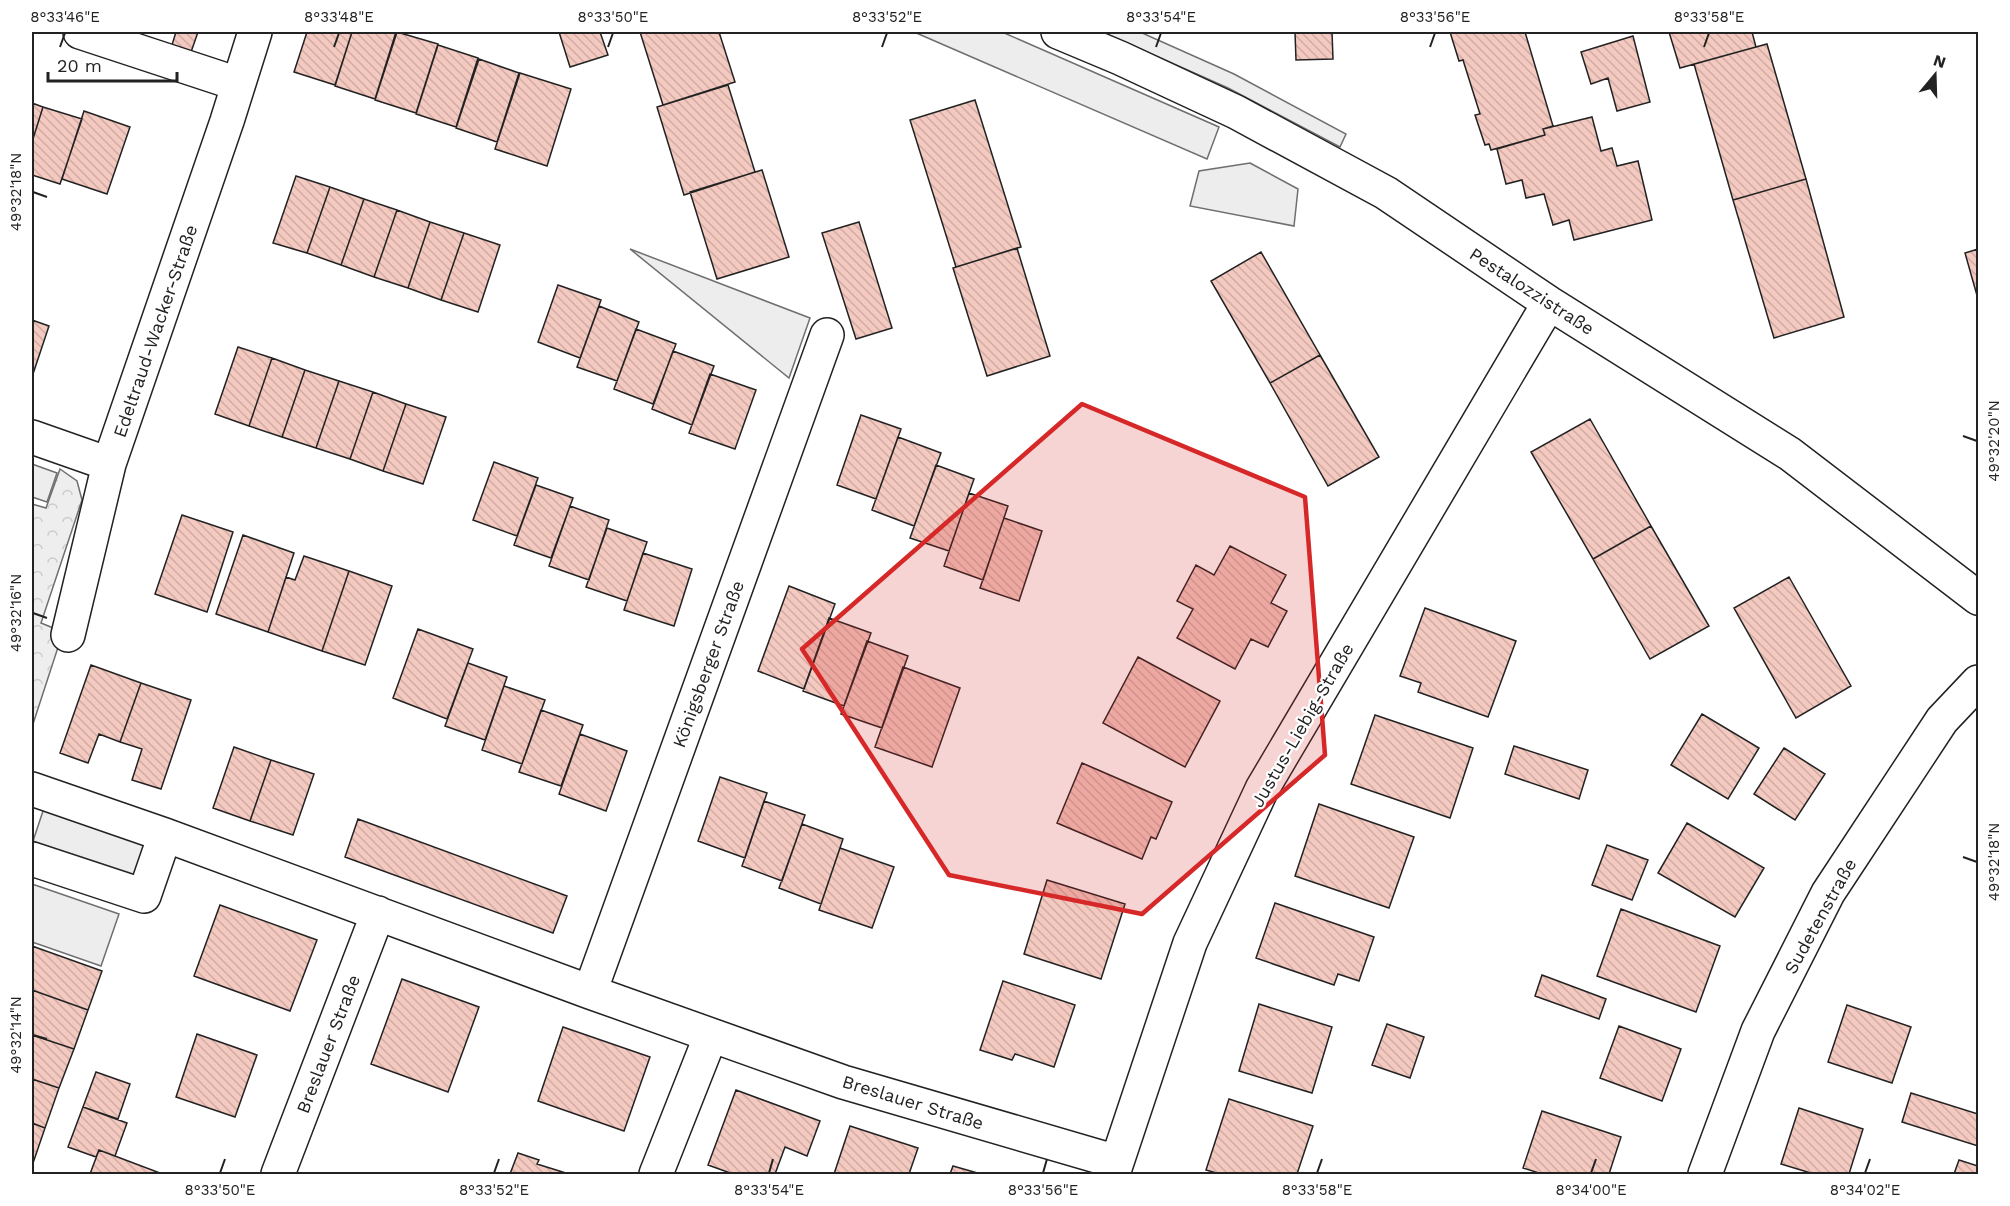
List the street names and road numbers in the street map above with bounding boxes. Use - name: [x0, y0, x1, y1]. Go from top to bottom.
- street label: Edeltraud-Wacker-Straße: [109, 222, 201, 440]
- street label: Pestalozzistraße: [1466, 243, 1598, 339]
- street label: Königsberger Straße: [668, 578, 748, 750]
- street label: Justus-Liebig-Straße: [1246, 639, 1358, 811]
- street label: Sudetenstraße: [1780, 855, 1860, 977]
- street label: Breslauer Straße: [292, 972, 364, 1116]
- street label: Breslauer Straße: [840, 1070, 986, 1134]

